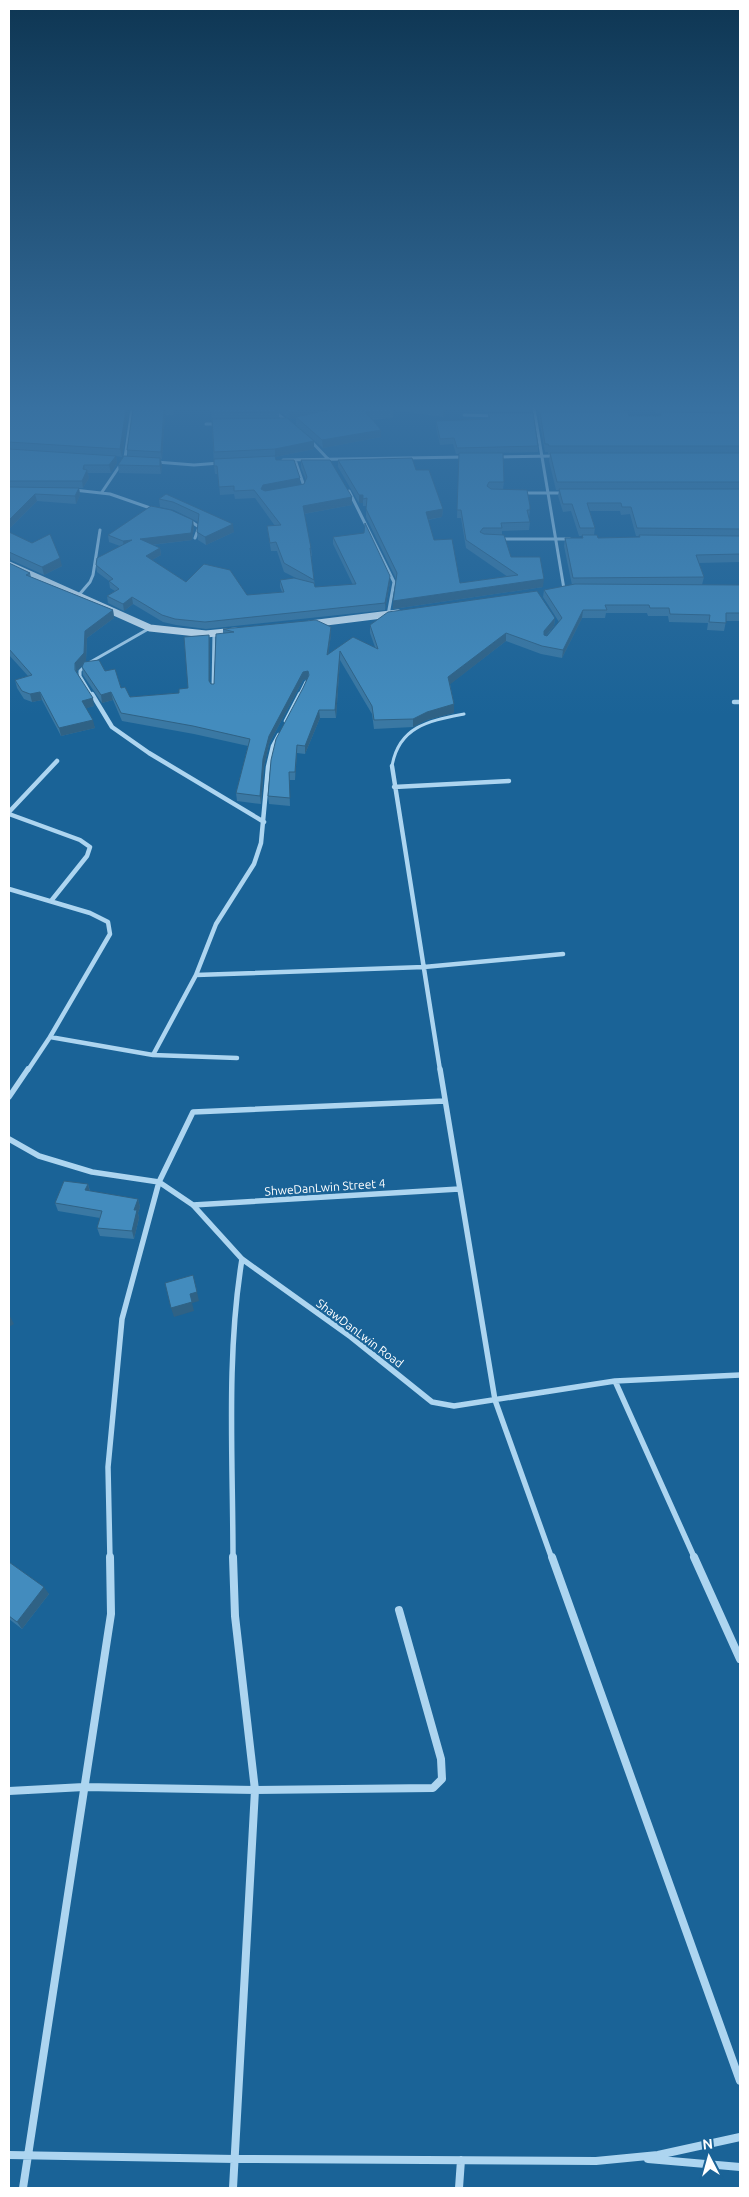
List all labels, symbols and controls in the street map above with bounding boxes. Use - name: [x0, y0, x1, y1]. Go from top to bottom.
- street label: ShweDanLwin Street 4: [264, 1176, 386, 1198]
- street label: ShawDanLwin Road: [314, 1296, 406, 1370]
- north arrow: [684, 2132, 734, 2182]
- text: N: [702, 2136, 714, 2153]

